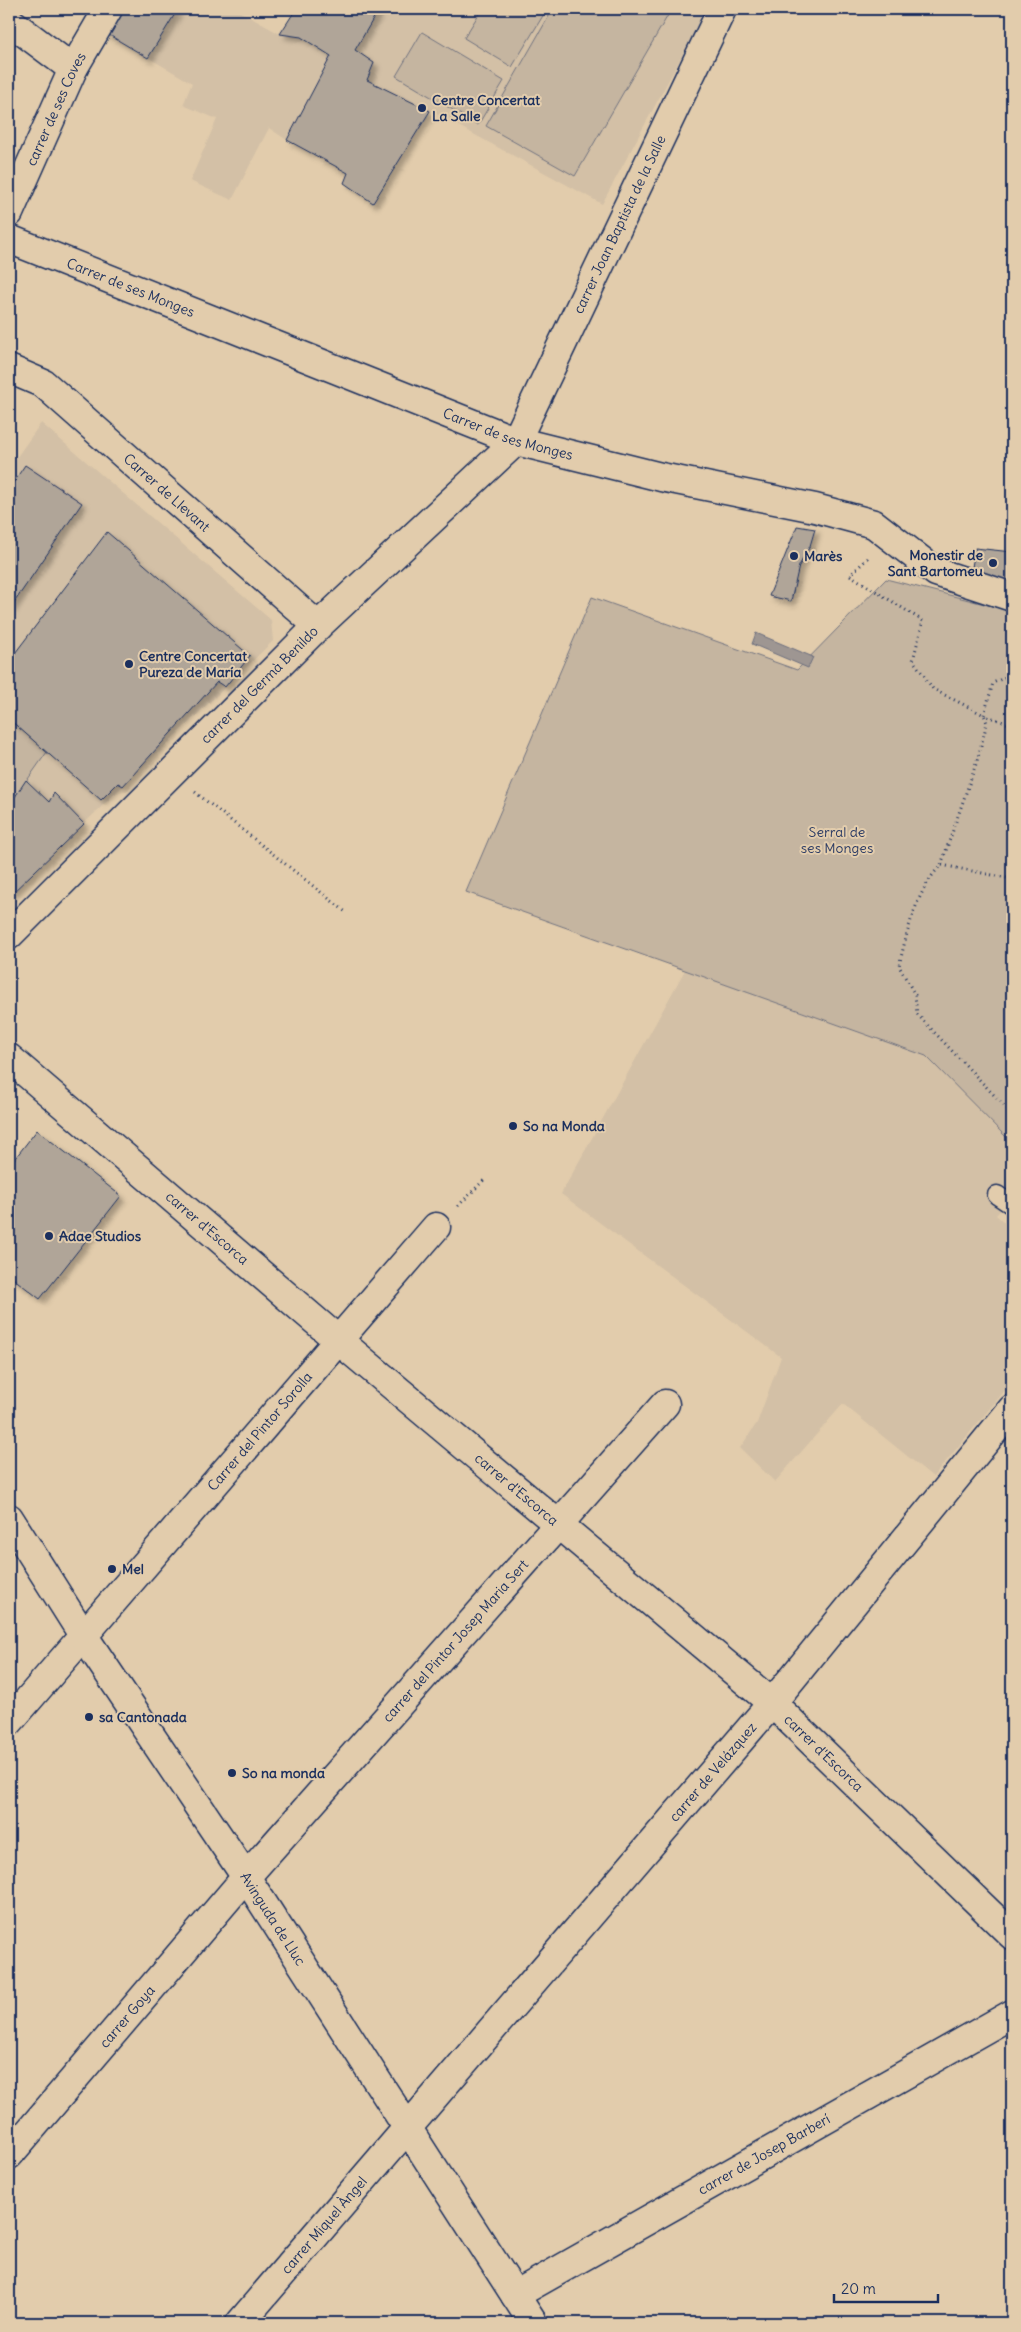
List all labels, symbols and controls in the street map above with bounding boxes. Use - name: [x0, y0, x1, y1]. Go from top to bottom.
- street label: carrer de ses Coves: [22, 49, 90, 169]
- place label: Centre Concertat La Salle: [432, 91, 540, 125]
- marker: Centre Concertat La Salle: [416, 102, 428, 114]
- street label: carrer Joan Baptista de la Salle: [569, 132, 670, 316]
- street label: Carrer de ses Monges: [64, 254, 197, 321]
- street label: Carrer de ses Monges: [440, 404, 575, 464]
- street label: Carrer de Llevant: [120, 450, 214, 536]
- place label: Monestir de Sant Bartomeu: [888, 546, 983, 580]
- place label: Marès: [804, 547, 843, 565]
- marker: Marès: [788, 550, 800, 562]
- marker: Monestir de Sant Bartomeu: [987, 557, 999, 569]
- street label: carrer del Germà Benildo: [197, 622, 322, 747]
- place label: Centre Concertat Pureza de María: [139, 647, 247, 681]
- marker: Centre Concertat Pureza de María: [123, 658, 135, 670]
- park label: Serral de ses Monges: [801, 823, 873, 857]
- place label: So na Monda: [523, 1117, 605, 1135]
- marker: So na Monda: [507, 1120, 519, 1132]
- street label: carrer d'Escorca: [162, 1187, 252, 1268]
- place label: Adae Studios: [59, 1227, 142, 1245]
- marker: Adae Studios: [43, 1230, 55, 1242]
- street label: Carrer del Pintor Sorolla: [204, 1368, 316, 1494]
- street label: carrer d'Escorca: [471, 1449, 562, 1529]
- street label: carrer del Pintor Josep Maria Sert: [378, 1555, 532, 1726]
- place label: Mel: [122, 1560, 144, 1578]
- marker: Mel: [106, 1563, 118, 1575]
- place label: sa Cantonada: [99, 1708, 187, 1726]
- street label: carrer d'Escorca: [780, 1710, 867, 1795]
- marker: sa Cantonada: [83, 1711, 95, 1723]
- street label: carrer de Velázquez: [665, 1718, 761, 1825]
- place label: So na monda: [242, 1764, 325, 1782]
- marker: So na monda: [226, 1767, 238, 1779]
- street label: Avinguda de Lluc: [236, 1869, 310, 1969]
- street label: carrer Goya: [95, 1982, 159, 2051]
- street label: carrer de Josep Barberí: [695, 2110, 833, 2199]
- street label: carrer Miquel Àngel: [277, 2173, 371, 2277]
- scale bar: [834, 2272, 937, 2304]
- text: 20 m: [841, 2279, 876, 2298]

